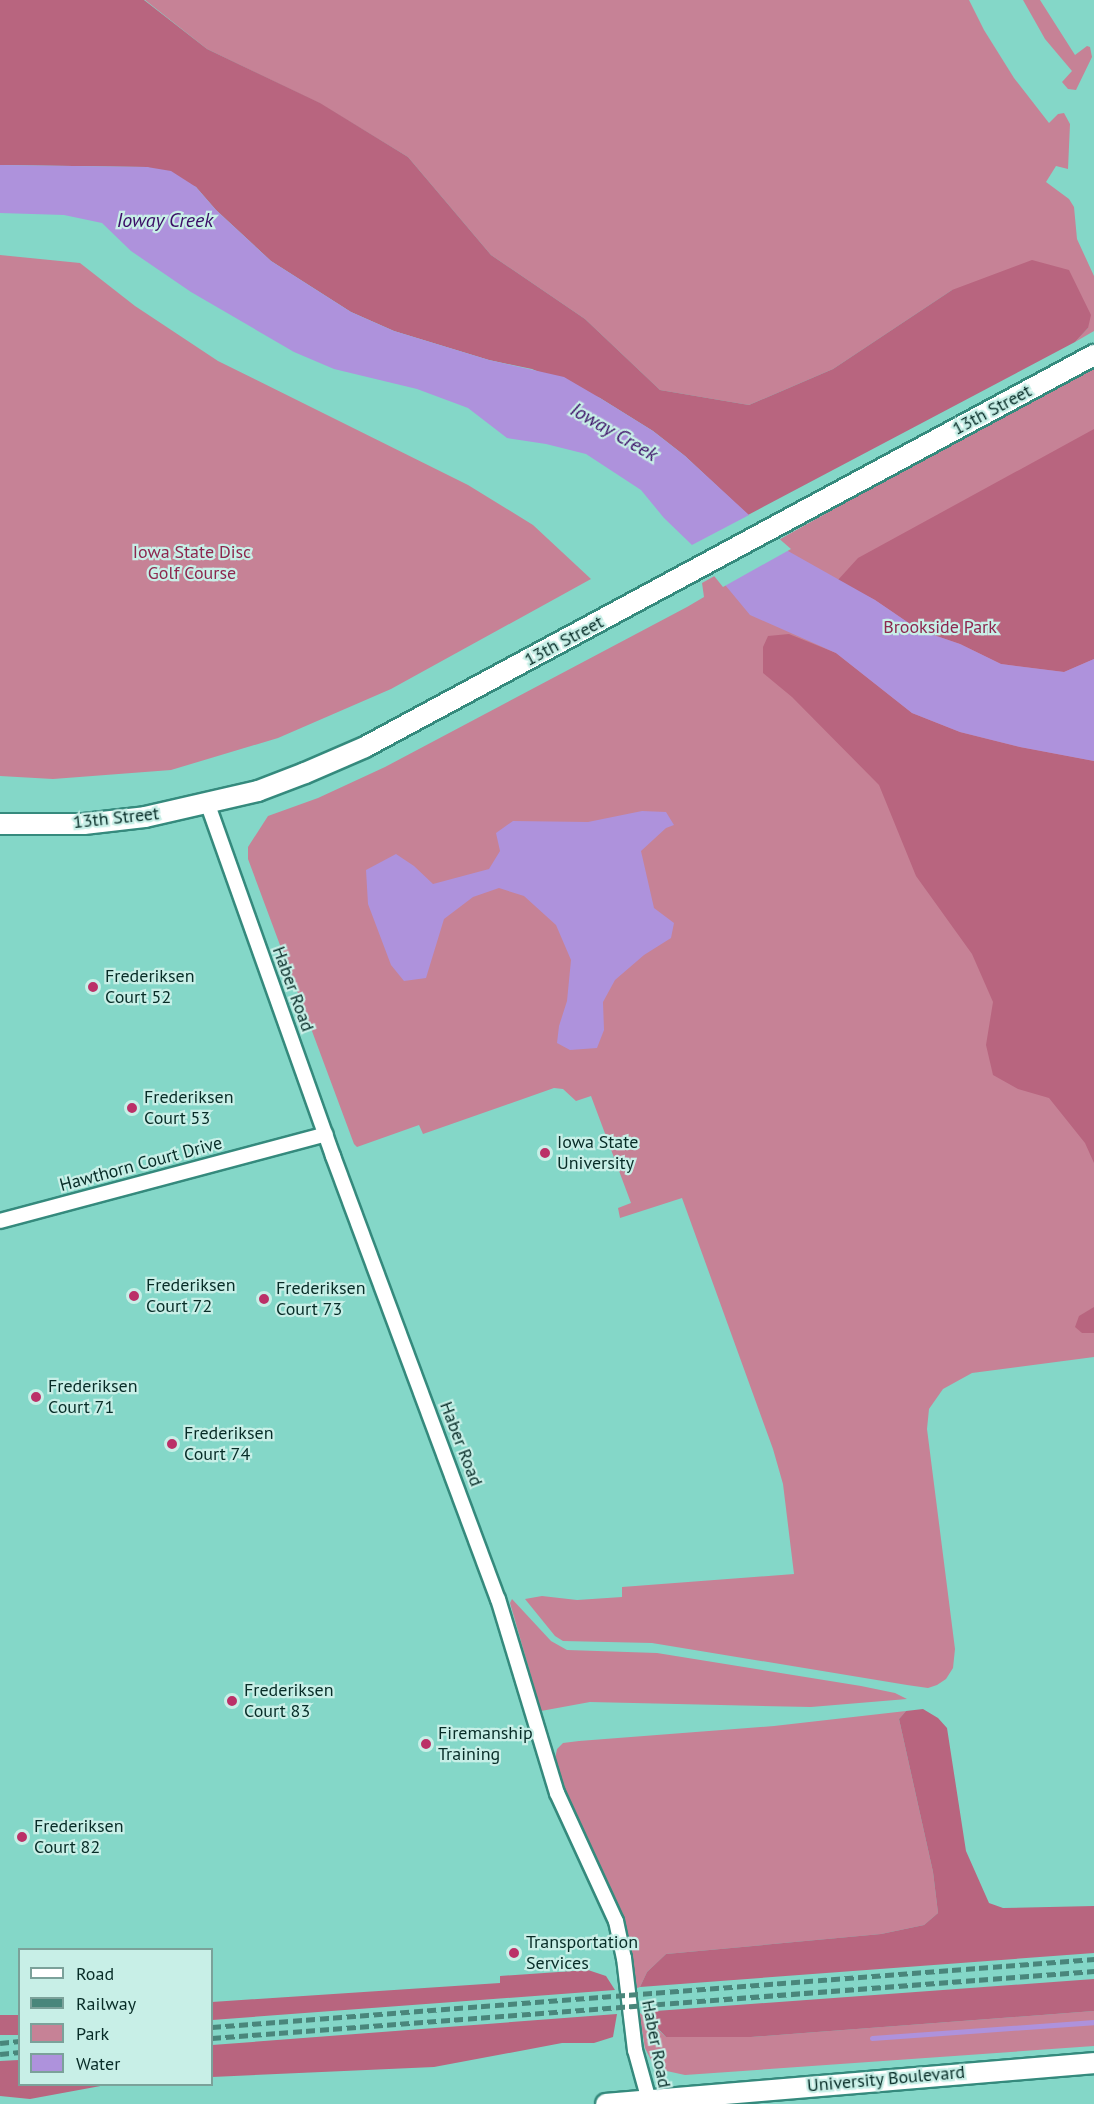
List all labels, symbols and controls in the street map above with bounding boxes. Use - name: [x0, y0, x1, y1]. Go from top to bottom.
- water label: Ioway Creek: [116, 208, 214, 232]
- street label: 13th Street: [949, 380, 1035, 440]
- water label: Ioway Creek: [566, 397, 662, 467]
- park label: Iowa State Disc Golf Course: [133, 542, 251, 584]
- street label: 13th Street: [521, 611, 607, 671]
- park label: Brookside Park: [883, 616, 997, 638]
- street label: 13th Street: [72, 803, 160, 833]
- street label: Haber Road: [268, 944, 318, 1034]
- place label: Frederiksen Court 52: [105, 966, 195, 1008]
- marker: Frederiksen Court 52: [86, 980, 100, 994]
- place label: Frederiksen Court 53: [144, 1087, 234, 1130]
- marker: Frederiksen Court 53: [125, 1101, 139, 1115]
- street label: Hawthorn Court Drive: [57, 1132, 225, 1196]
- place label: Iowa State University: [557, 1132, 638, 1174]
- marker: Iowa State University: [538, 1146, 552, 1160]
- place label: Frederiksen Court 72: [146, 1275, 236, 1318]
- place label: Frederiksen Court 73: [276, 1278, 366, 1320]
- marker: Frederiksen Court 72: [127, 1289, 141, 1303]
- marker: Frederiksen Court 73: [257, 1292, 271, 1306]
- place label: Frederiksen Court 71: [48, 1376, 138, 1418]
- marker: Frederiksen Court 71: [29, 1390, 43, 1404]
- street label: Haber Road: [435, 1399, 487, 1489]
- place label: Frederiksen Court 74: [184, 1423, 274, 1466]
- marker: Frederiksen Court 74: [165, 1437, 179, 1451]
- place label: Frederiksen Court 83: [244, 1680, 334, 1722]
- marker: Frederiksen Court 83: [225, 1694, 239, 1708]
- place label: Firemanship Training: [438, 1723, 533, 1766]
- marker: Firemanship Training: [419, 1737, 433, 1751]
- place label: Frederiksen Court 82: [34, 1816, 124, 1858]
- marker: Frederiksen Court 82: [15, 1830, 29, 1844]
- place label: Transportation Services: [526, 1932, 638, 1974]
- marker: Transportation Services: [507, 1946, 521, 1960]
- legend: [18, 1948, 213, 2086]
- text: Road: [76, 1962, 114, 1985]
- text: Railway: [76, 1992, 136, 2015]
- street label: Haber Road: [637, 1998, 675, 2090]
- text: Park: [76, 2022, 109, 2045]
- text: Water: [76, 2052, 120, 2075]
- street label: University Boulevard: [806, 2061, 966, 2097]

